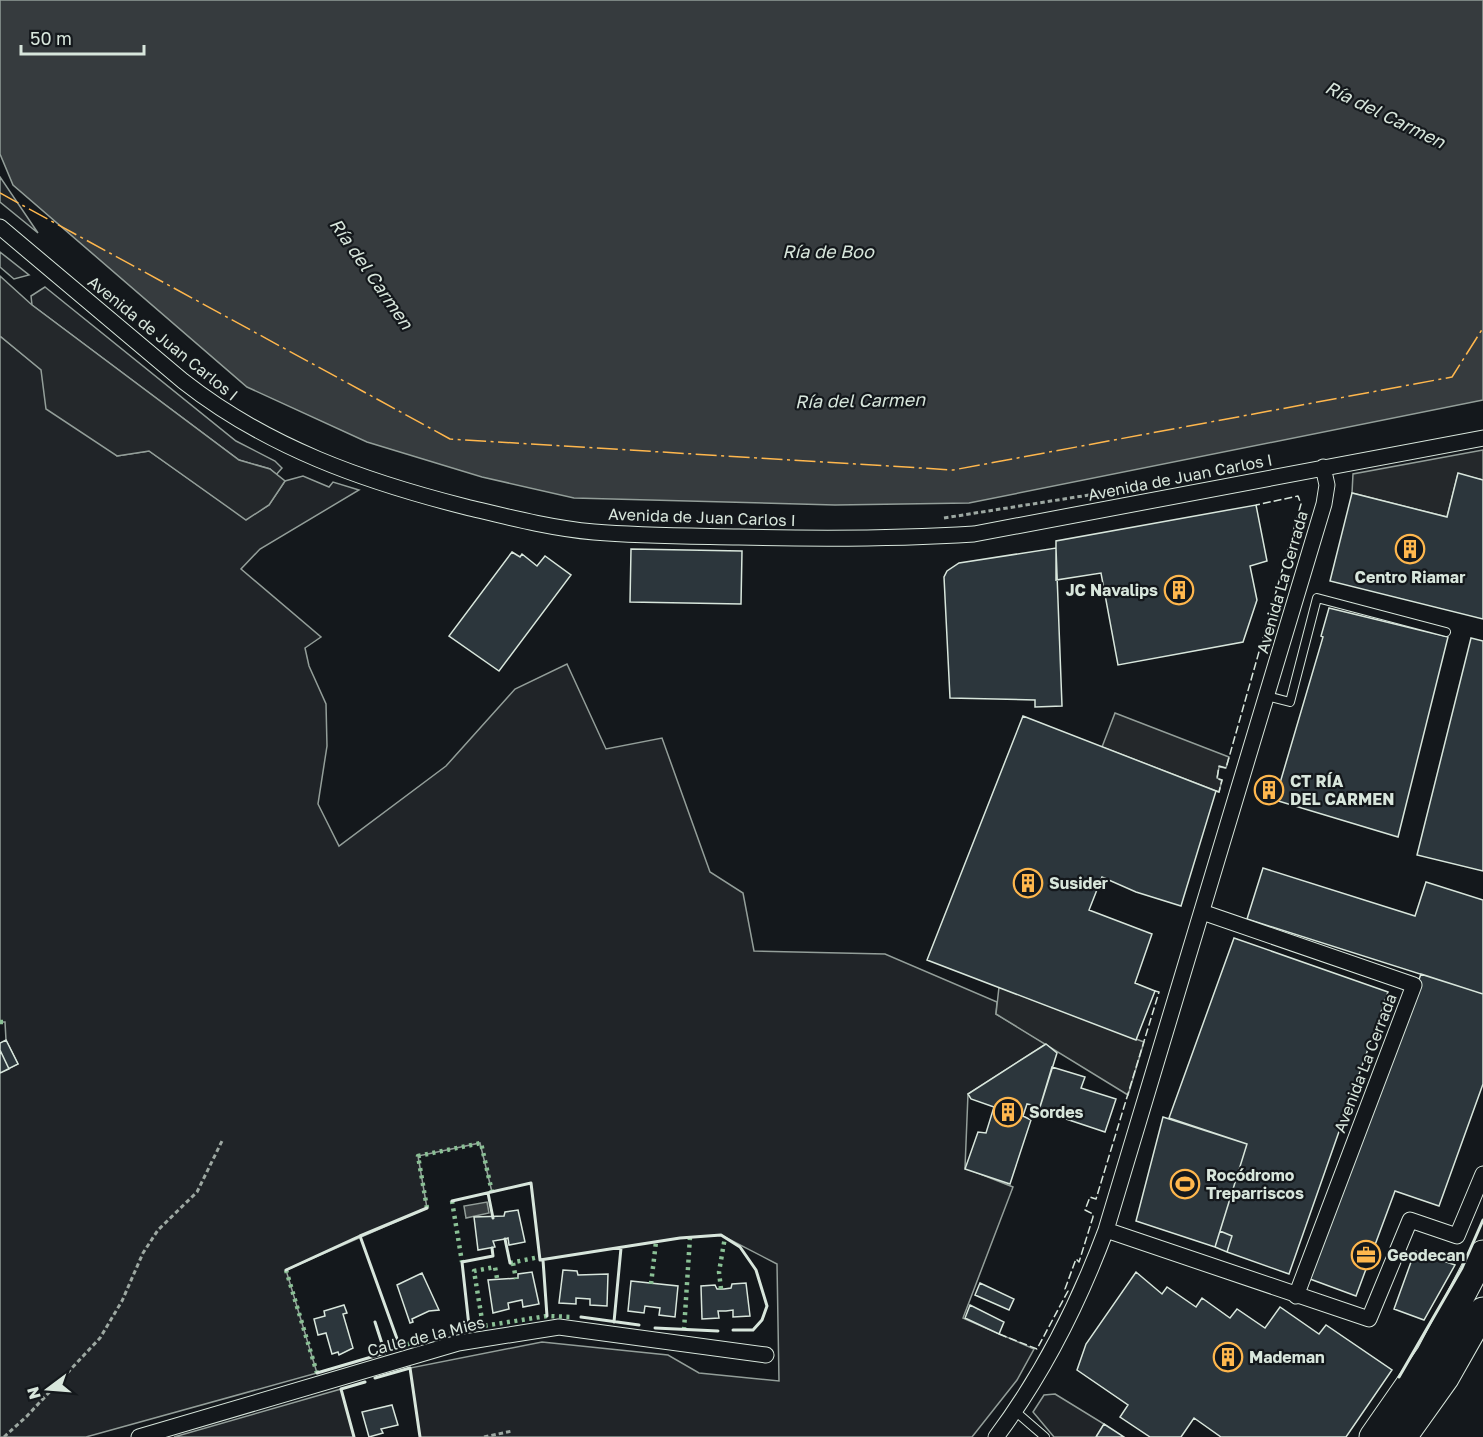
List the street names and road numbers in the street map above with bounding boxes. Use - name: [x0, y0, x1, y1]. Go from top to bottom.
- street label: Avenida de Juan Carlos I: [84, 271, 242, 405]
- street label: Avenida de Juan Carlos I: [1086, 449, 1274, 505]
- street label: Avenida de Juan Carlos I: [608, 504, 796, 530]
- street label: Avenida La Cerrada: [1252, 508, 1312, 656]
- street label: Avenida La Cerrada: [1329, 991, 1401, 1135]
- street label: Calle de la Mies: [365, 1312, 487, 1360]

